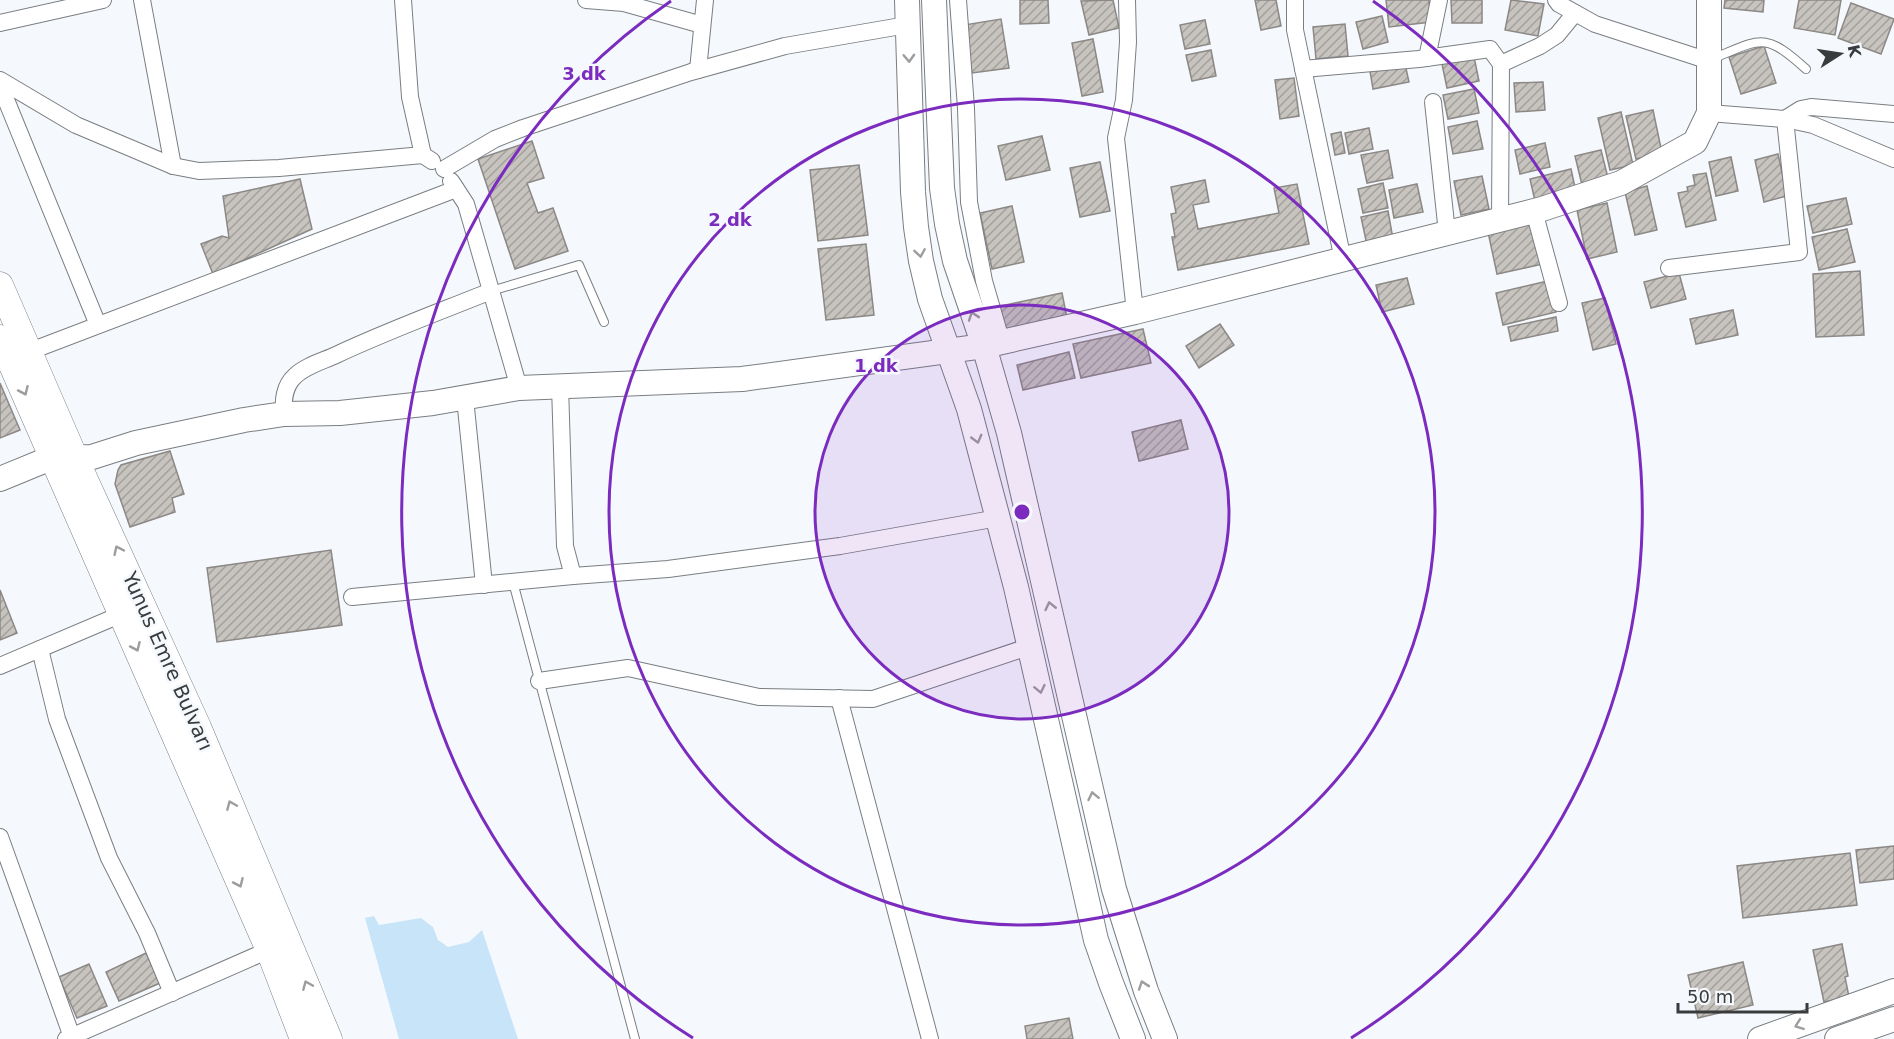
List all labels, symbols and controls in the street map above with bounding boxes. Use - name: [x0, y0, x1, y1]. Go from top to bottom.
- north arrow: [1810, 24, 1870, 84]
- text: K: [1844, 43, 1865, 60]
- one-way arrow: [902, 54, 915, 63]
- text: 3 dk: [562, 63, 607, 84]
- text: 2 dk: [708, 209, 753, 230]
- one-way arrow: [913, 248, 925, 258]
- one-way arrow: [968, 312, 981, 322]
- text: 1 dk: [854, 355, 899, 376]
- one-way arrow: [17, 385, 29, 396]
- one-way arrow: [970, 434, 983, 444]
- centre of rings: [1012, 502, 1032, 522]
- one-way arrow: [113, 546, 125, 557]
- street label: Yunus Emre Bulvarı: [117, 567, 218, 754]
- one-way arrow: [1044, 602, 1057, 612]
- one-way arrow: [129, 640, 141, 651]
- one-way arrow: [1033, 684, 1046, 694]
- one-way arrow: [1087, 792, 1100, 802]
- one-way arrow: [226, 801, 238, 812]
- one-way arrow: [232, 877, 244, 888]
- scale bar: [1678, 976, 1807, 1014]
- one-way arrow: [302, 980, 314, 991]
- one-way arrow: [1138, 980, 1151, 991]
- text: 50 m: [1687, 986, 1733, 1007]
- one-way arrow: [1795, 1018, 1805, 1031]

